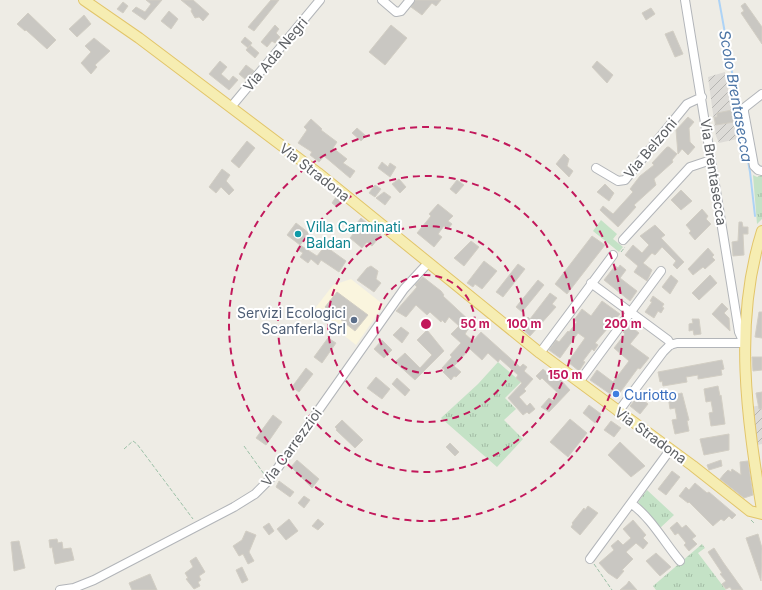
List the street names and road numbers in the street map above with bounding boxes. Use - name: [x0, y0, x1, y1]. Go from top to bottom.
- street label: Via Ada Negri: [239, 14, 311, 94]
- street label: Via Belzoni: [620, 115, 680, 181]
- street label: Via Brentasecca: [697, 118, 731, 226]
- street label: Via Stradona: [276, 139, 354, 205]
- street label: Via Stradona: [612, 403, 690, 467]
- street label: Via Carrezzioi: [257, 405, 325, 489]

